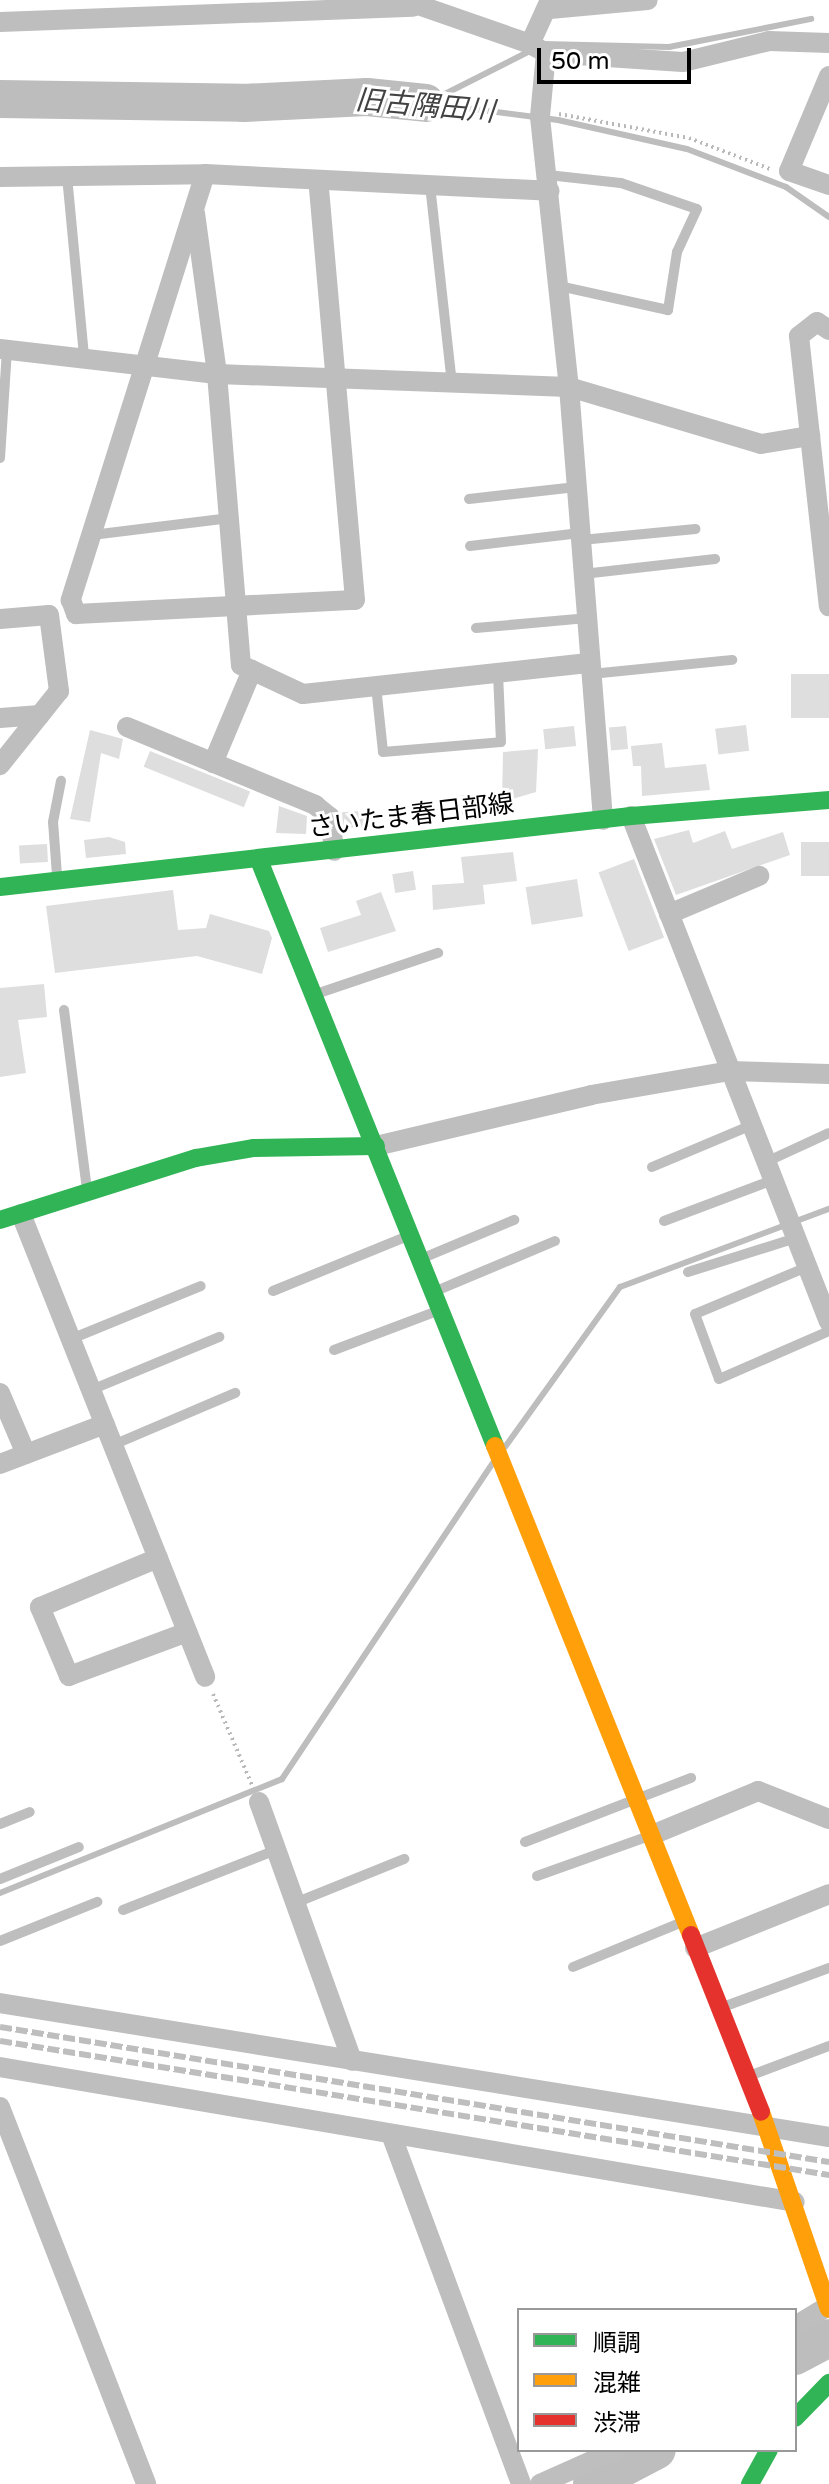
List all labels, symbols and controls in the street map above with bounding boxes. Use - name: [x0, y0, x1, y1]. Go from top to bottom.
- scale bar: [541, 32, 695, 82]
- text: 50 m: [551, 47, 609, 76]
- water label: 旧古隅田川: [354, 83, 496, 129]
- street label: さいたま春日部線: [306, 788, 516, 844]
- legend: [517, 2308, 797, 2452]
- text: 順調: [593, 2329, 641, 2358]
- text: 混雑: [593, 2369, 641, 2398]
- text: 渋滞: [593, 2409, 641, 2438]

